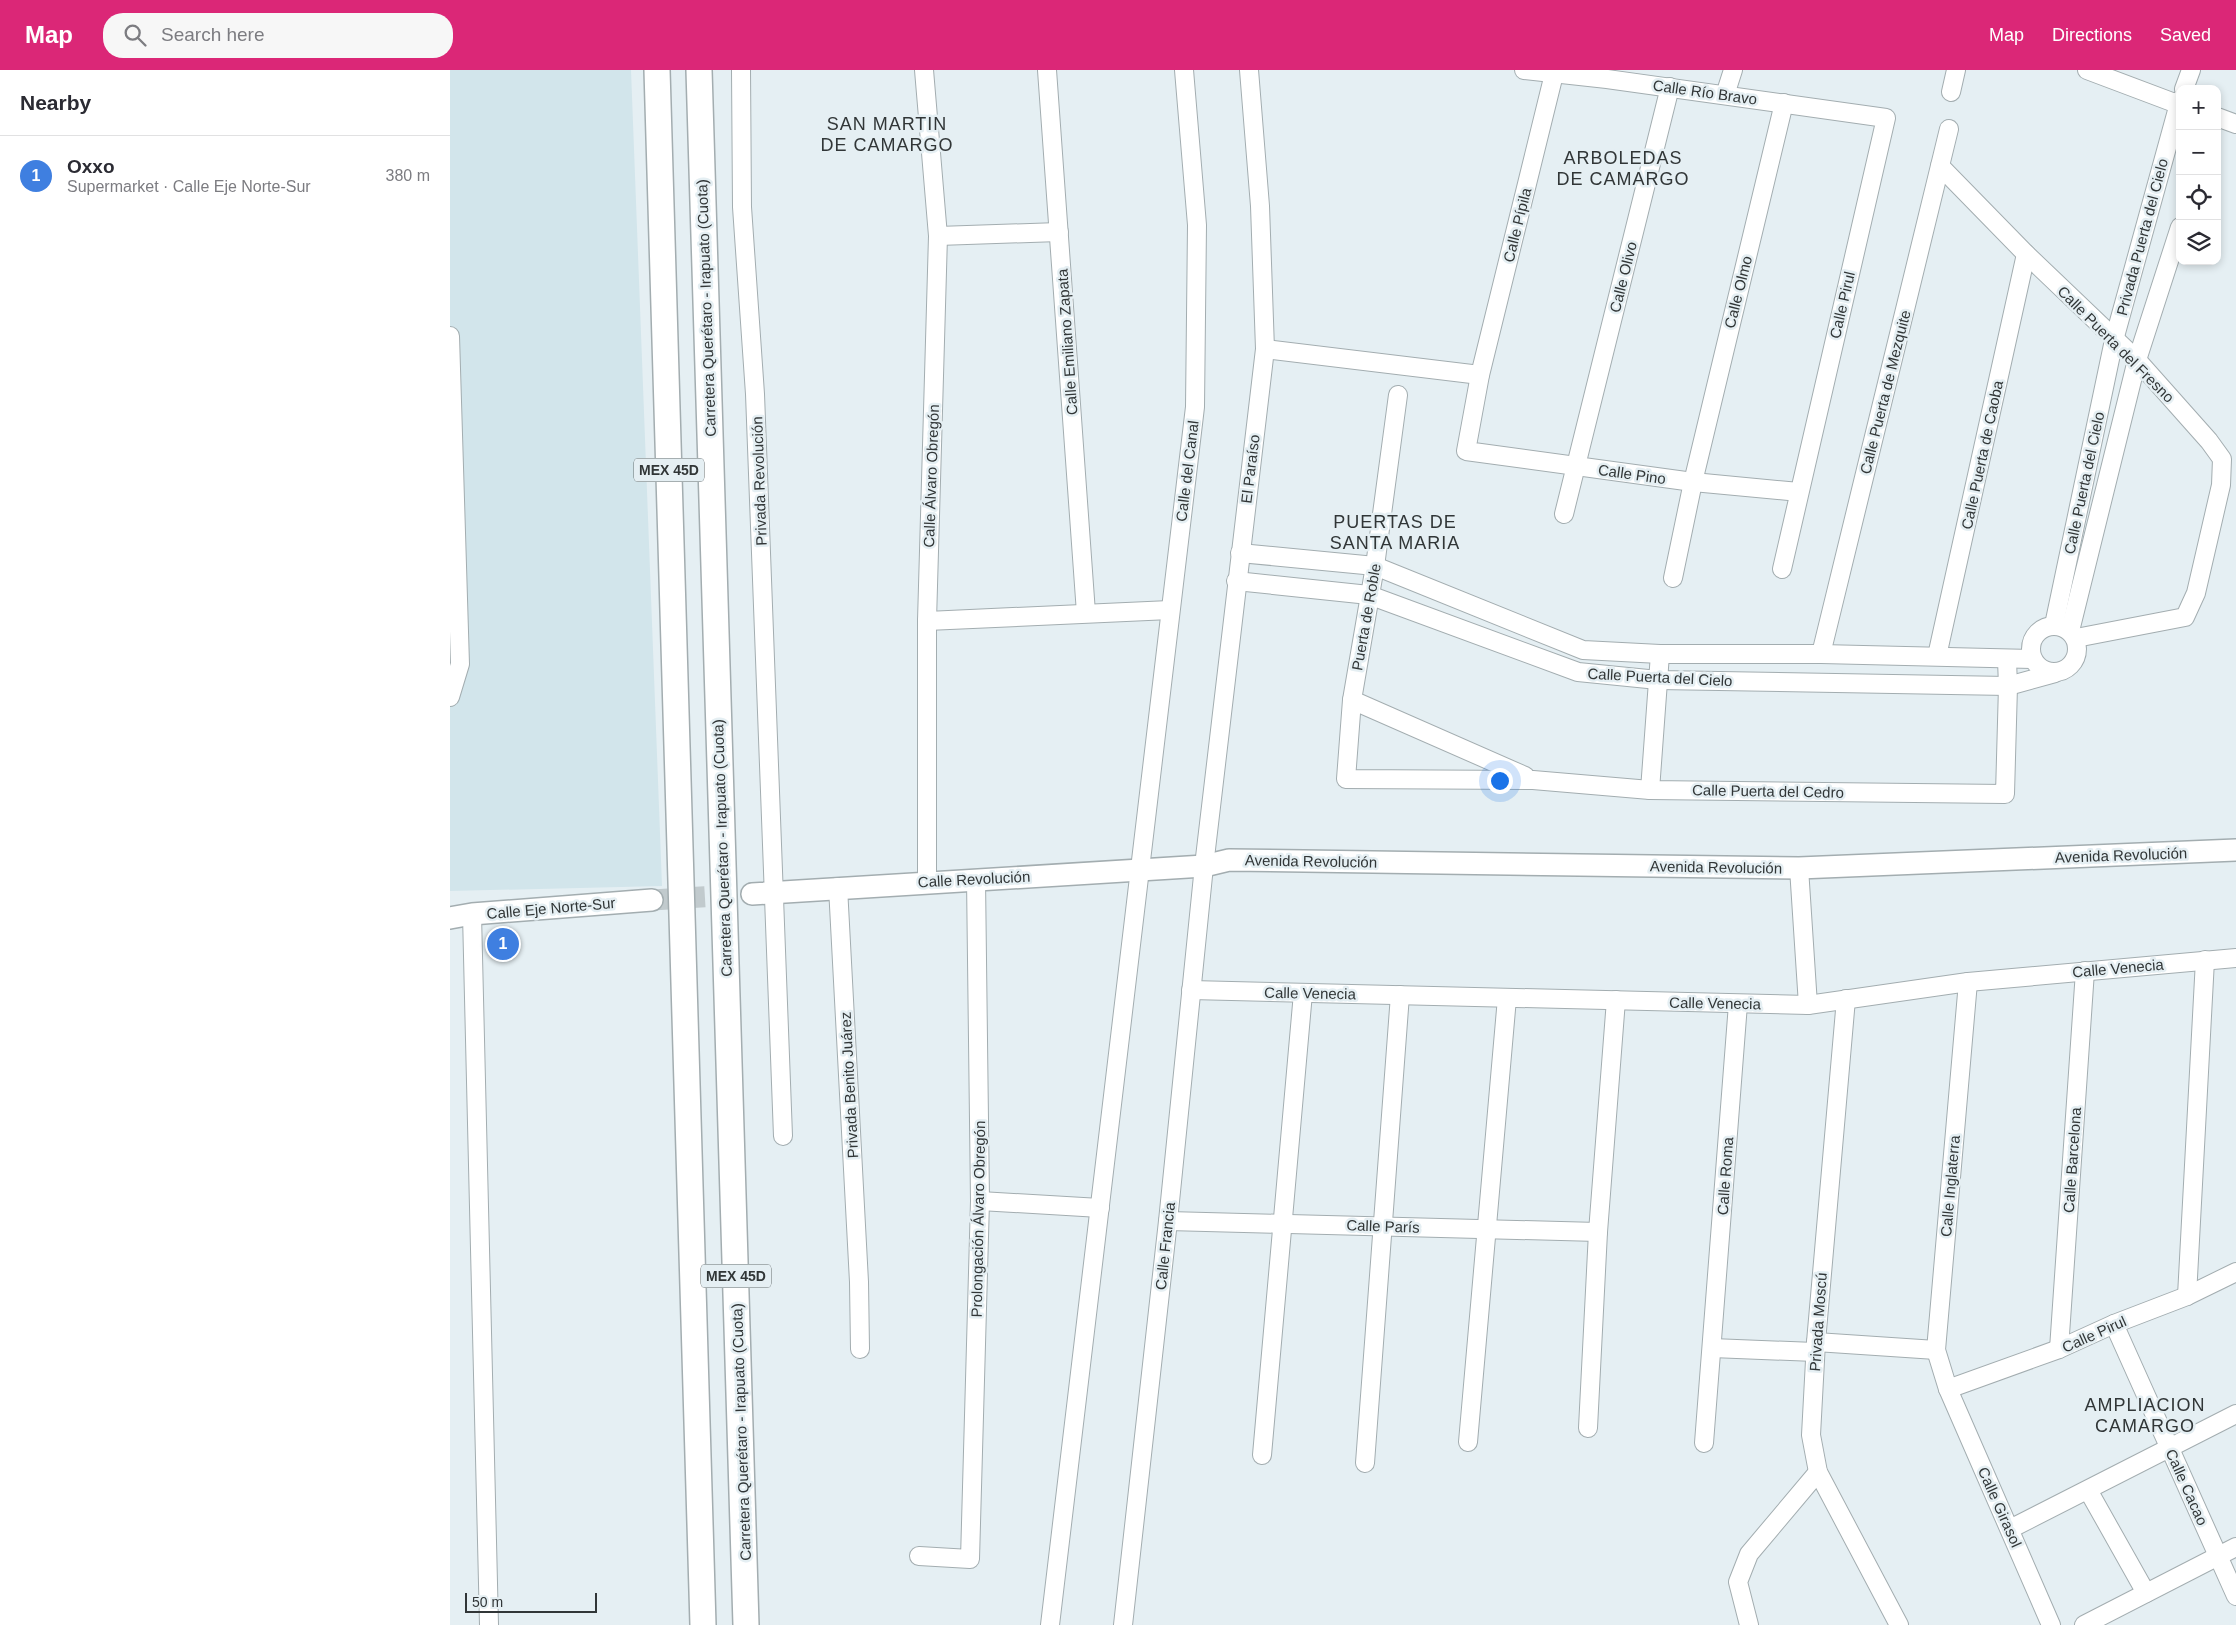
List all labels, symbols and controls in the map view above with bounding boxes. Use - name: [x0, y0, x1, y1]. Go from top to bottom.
- search box: [103, 13, 453, 58]
- text: Map: [25, 21, 73, 48]
- icon: search: [121, 21, 149, 49]
- text: Search here: [161, 24, 265, 45]
- text: Map: [1989, 25, 2024, 45]
- text: Directions: [2052, 25, 2132, 45]
- text: Saved: [2160, 25, 2211, 45]
- street label: Calle Río Bravo: [1652, 76, 1758, 108]
- map controls: [2176, 85, 2221, 265]
- button: +: [2176, 85, 2221, 130]
- text: Nearby: [20, 91, 91, 114]
- district label: SAN MARTIN DE CAMARGO: [820, 114, 954, 155]
- button: −: [2176, 130, 2221, 175]
- district label: ARBOLEDAS DE CAMARGO: [1556, 148, 1690, 189]
- text: Oxxo: [67, 156, 115, 177]
- street label: Privada Puerta del Cielo: [2113, 157, 2171, 317]
- text: 1: [32, 167, 40, 184]
- text: 380 m: [386, 167, 430, 184]
- button: locate: [2176, 175, 2221, 220]
- text: Supermarket · Calle Eje Norte-Sur: [67, 178, 311, 195]
- street label: Carretera Querétaro - Irapuato (Cuota): [693, 179, 719, 437]
- street label: Calle Pípila: [1500, 185, 1535, 264]
- button: layers: [2176, 220, 2221, 265]
- street label: Calle Olivo: [1606, 240, 1640, 314]
- street label: Calle Olmo: [1721, 254, 1755, 330]
- street label: Calle Emiliano Zapata: [1053, 268, 1081, 416]
- street label: Calle Pirul: [1826, 270, 1858, 340]
- street label: Calle Puerta del Fresno: [2054, 282, 2178, 406]
- street label: Calle Puerta de Mezquite: [1856, 308, 1914, 476]
- street label: Calle Puerta de Caoba: [1958, 378, 2006, 531]
- street label: Calle Álvaro Obregón: [920, 404, 942, 548]
- street label: Calle Puerta del Cielo: [2061, 410, 2107, 556]
- street label: Privada Revolución: [748, 416, 770, 546]
- street label: Calle del Canal: [1172, 419, 1202, 523]
- street label: El Paraíso: [1237, 434, 1263, 504]
- road number: MEX 45D: [634, 458, 704, 482]
- street label: Calle Pino: [1597, 461, 1667, 487]
- district label: PUERTAS DE SANTA MARIA: [1330, 512, 1460, 553]
- street label: Puerta de Roble: [1348, 562, 1384, 672]
- street label: Calle Puerta del Cielo: [1587, 665, 1733, 689]
- street label: Carretera Querétaro - Irapuato (Cuota): [709, 719, 735, 977]
- your location: [1487, 768, 1513, 794]
- street label: Calle Puerta del Cedro: [1692, 781, 1844, 801]
- street label: Avenida Revolución: [2055, 844, 2187, 866]
- street label: Avenida Revolución: [1245, 851, 1377, 871]
- street label: Avenida Revolución: [1650, 857, 1782, 877]
- street label: Calle Revolución: [917, 868, 1031, 890]
- street label: Calle Eje Norte-Sur: [486, 894, 616, 922]
- pin: 1: [487, 925, 519, 963]
- street label: Calle Venecia: [2072, 955, 2165, 980]
- street label: Calle Venecia: [1264, 984, 1357, 1002]
- street label: Calle Venecia: [1669, 994, 1762, 1012]
- street label: Privada Benito Juárez: [837, 1011, 861, 1159]
- street label: Calle Barcelona: [2060, 1106, 2084, 1213]
- street label: Prolongación Álvaro Obregón: [968, 1120, 988, 1318]
- street label: Calle Inglaterra: [1937, 1134, 1963, 1237]
- street label: Calle Roma: [1714, 1136, 1736, 1216]
- street label: Calle Francia: [1152, 1201, 1178, 1291]
- street label: Calle París: [1346, 1216, 1420, 1236]
- road number: MEX 45D: [701, 1264, 771, 1288]
- street label: Privada Moscú: [1806, 1272, 1830, 1372]
- street label: Carretera Querétaro - Irapuato (Cuota): [728, 1303, 754, 1561]
- street label: Calle Pirul: [2059, 1312, 2129, 1356]
- district label: AMPLIACION CAMARGO: [2084, 1395, 2206, 1436]
- street label: Calle Cacao: [2163, 1446, 2211, 1528]
- street label: Calle Girasol: [1975, 1464, 2025, 1550]
- scale bar: [465, 1590, 598, 1613]
- text: 50 m: [472, 1594, 503, 1610]

